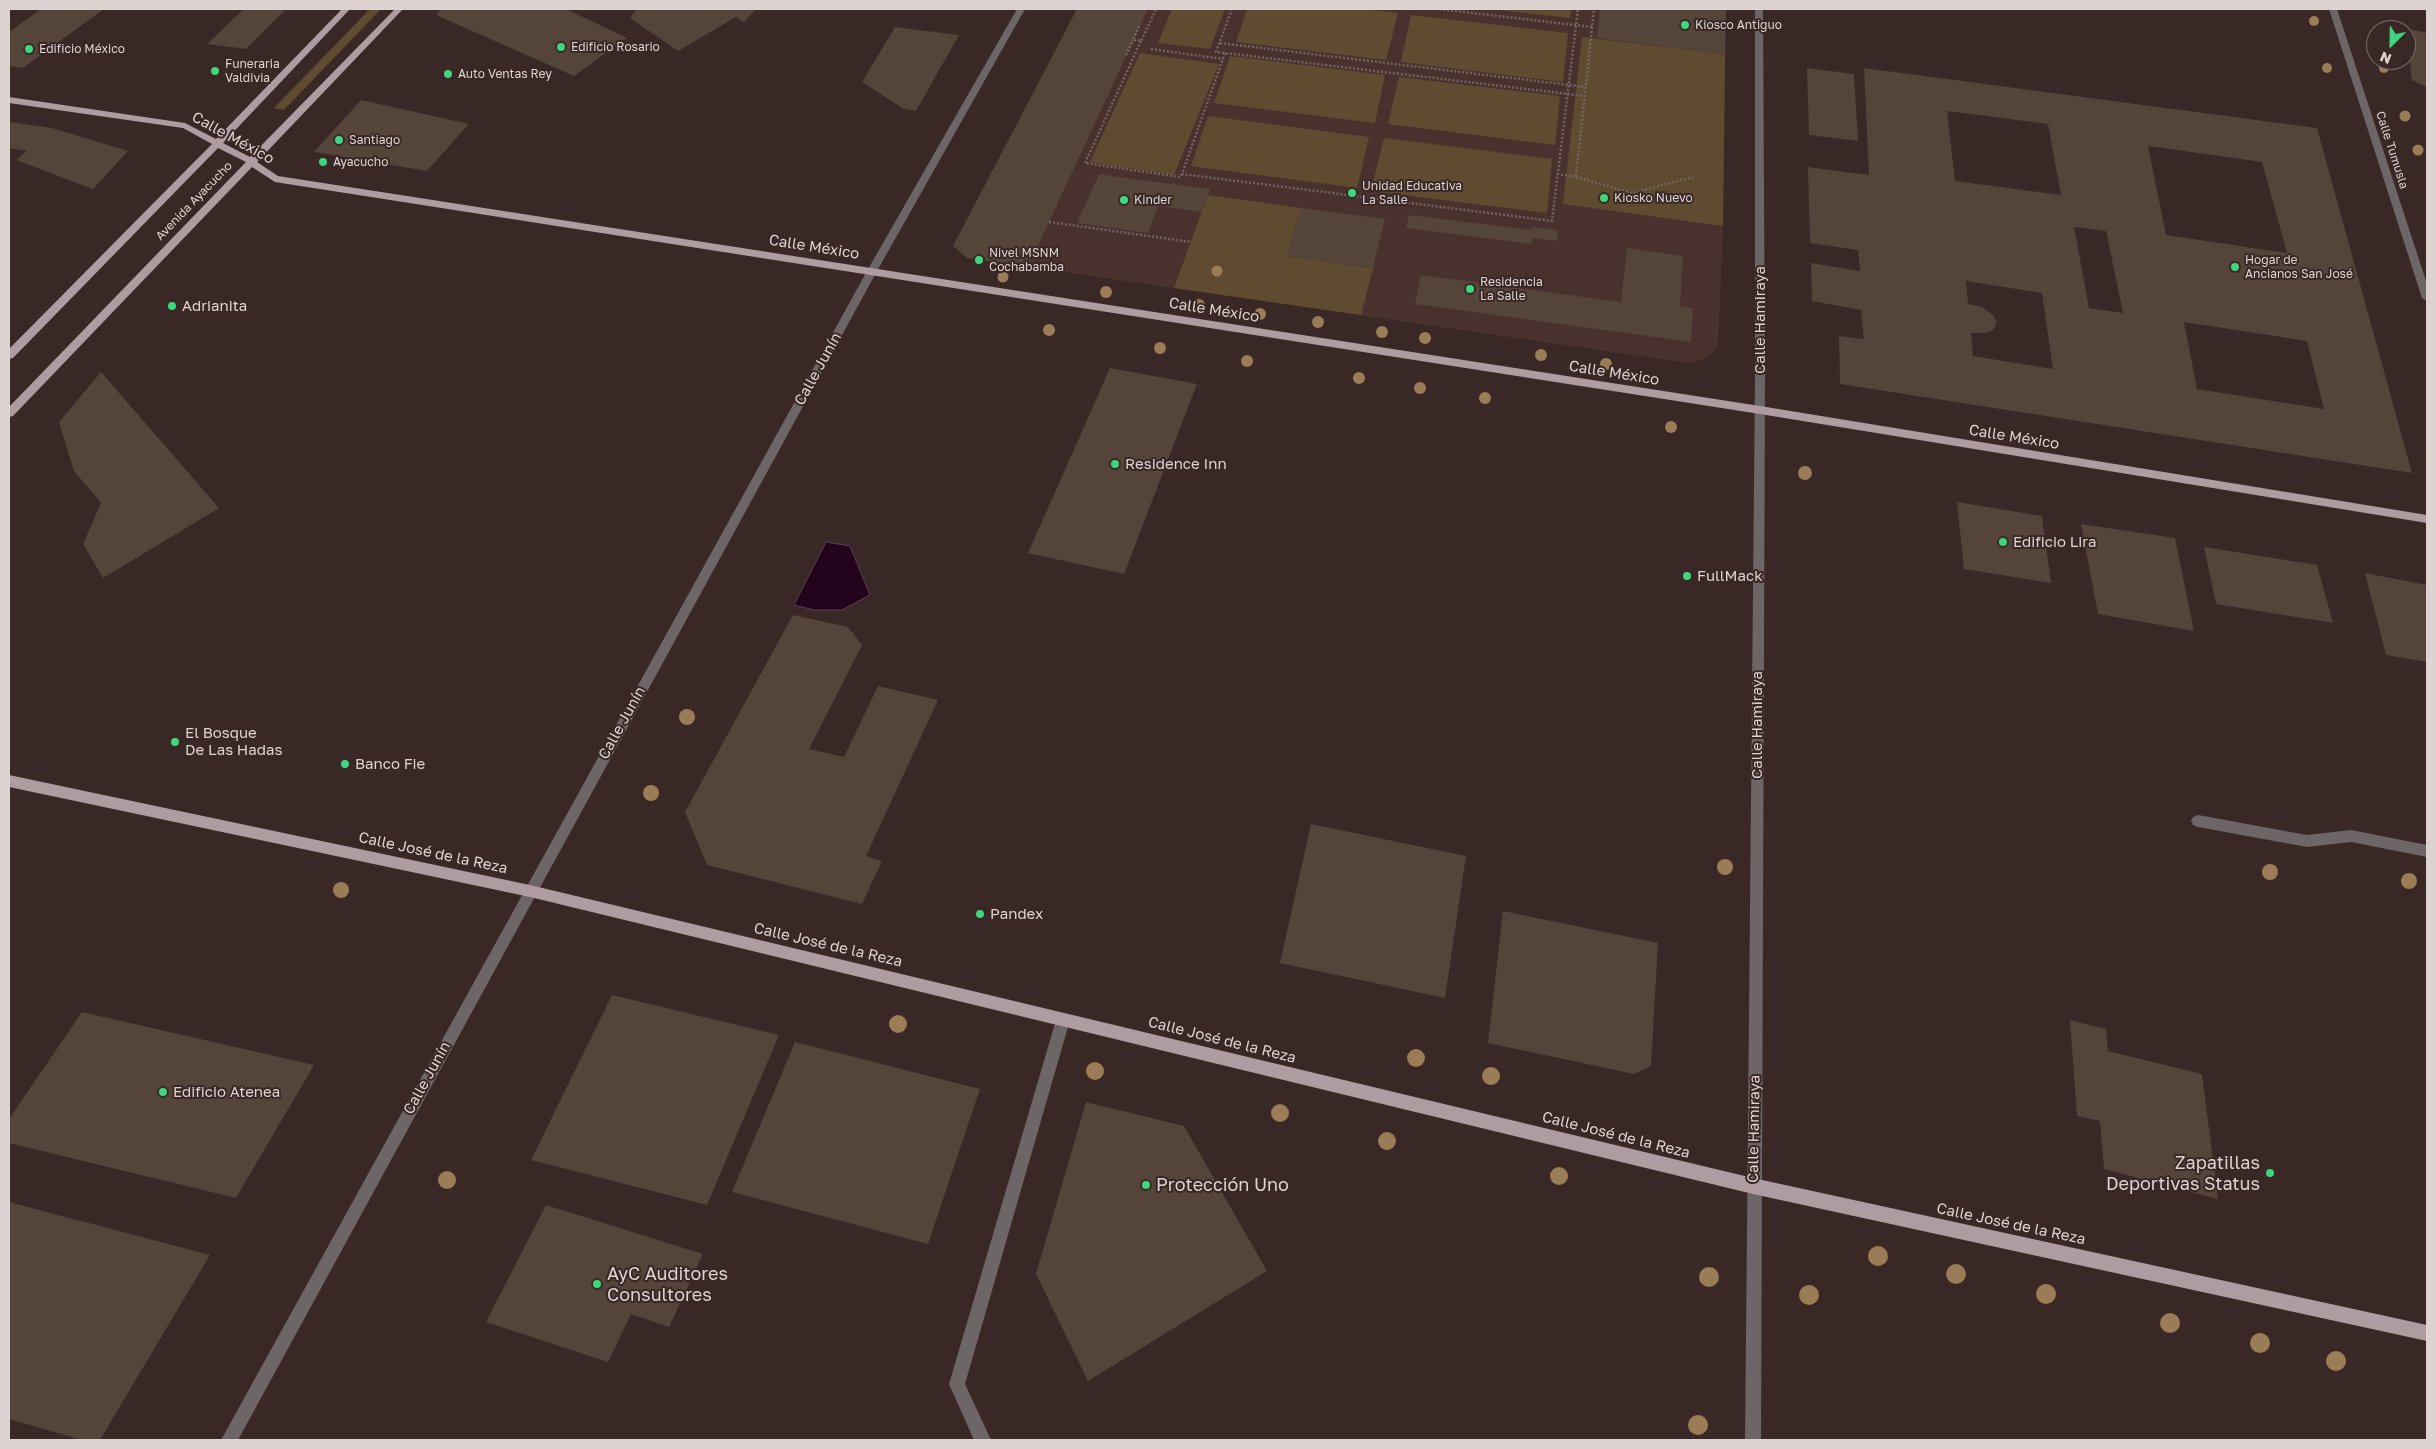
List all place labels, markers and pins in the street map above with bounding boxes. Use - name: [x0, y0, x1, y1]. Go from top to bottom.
- place label: Kiosco Antiguo: [1695, 18, 1782, 32]
- marker: Kiosco Antiguo: [1679, 19, 1691, 31]
- place label: Edificio Rosario: [571, 40, 660, 54]
- marker: Edificio Rosario: [555, 41, 567, 53]
- place label: Edificio México: [39, 42, 125, 56]
- marker: Edificio México: [23, 43, 35, 55]
- place label: Funeraria Valdivia: [225, 57, 280, 85]
- marker: Funeraria Valdivia: [209, 65, 221, 77]
- place label: Auto Ventas Rey: [458, 67, 552, 81]
- marker: Auto Ventas Rey: [442, 68, 454, 80]
- place label: Santiago: [349, 133, 400, 147]
- marker: Santiago: [333, 134, 345, 146]
- place label: Ayacucho: [333, 155, 388, 169]
- marker: Ayacucho: [317, 156, 329, 168]
- place label: Unidad Educativa La Salle: [1362, 179, 1462, 207]
- marker: Unidad Educativa La Salle: [1346, 187, 1358, 199]
- place label: Kiosko Nuevo: [1614, 191, 1693, 205]
- marker: Kiosko Nuevo: [1598, 192, 1610, 204]
- place label: Kinder: [1134, 193, 1172, 207]
- marker: Kinder: [1118, 194, 1130, 206]
- place label: Nivel MSNM Cochabamba: [989, 246, 1064, 274]
- place label: Hogar de Ancianos San José: [2245, 253, 2353, 281]
- marker: Nivel MSNM Cochabamba: [973, 254, 985, 266]
- marker: Hogar de Ancianos San José: [2229, 261, 2241, 273]
- place label: Residencia La Salle: [1480, 275, 1543, 303]
- marker: Residencia La Salle: [1464, 283, 1476, 295]
- place label: Adrianita: [182, 297, 247, 315]
- marker: Adrianita: [166, 300, 178, 312]
- place label: Residence Inn: [1125, 455, 1227, 473]
- marker: Residence Inn: [1109, 458, 1121, 470]
- place label: Edificio Lira: [2013, 533, 2096, 551]
- marker: Edificio Lira: [1997, 536, 2009, 548]
- place label: FullMack: [1697, 567, 1763, 585]
- marker: FullMack: [1681, 570, 1693, 582]
- place label: El Bosque De Las Hadas: [185, 724, 282, 759]
- marker: El Bosque De Las Hadas: [169, 736, 181, 748]
- place label: Banco Fie: [355, 755, 425, 773]
- marker: Banco Fie: [339, 758, 351, 770]
- place label: Pandex: [990, 905, 1043, 923]
- marker: Pandex: [974, 908, 986, 920]
- place label: Edificio Atenea: [173, 1083, 280, 1101]
- marker: Edificio Atenea: [157, 1086, 169, 1098]
- place label: Zapatillas Deportivas Status: [2106, 1152, 2260, 1194]
- marker: Zapatillas Deportivas Status: [2264, 1167, 2276, 1179]
- place label: Protección Uno: [1156, 1174, 1289, 1196]
- marker: Protección Uno: [1140, 1179, 1152, 1191]
- place label: AyC Auditores Consultores: [607, 1263, 728, 1306]
- marker: AyC Auditores Consultores: [591, 1278, 603, 1290]

